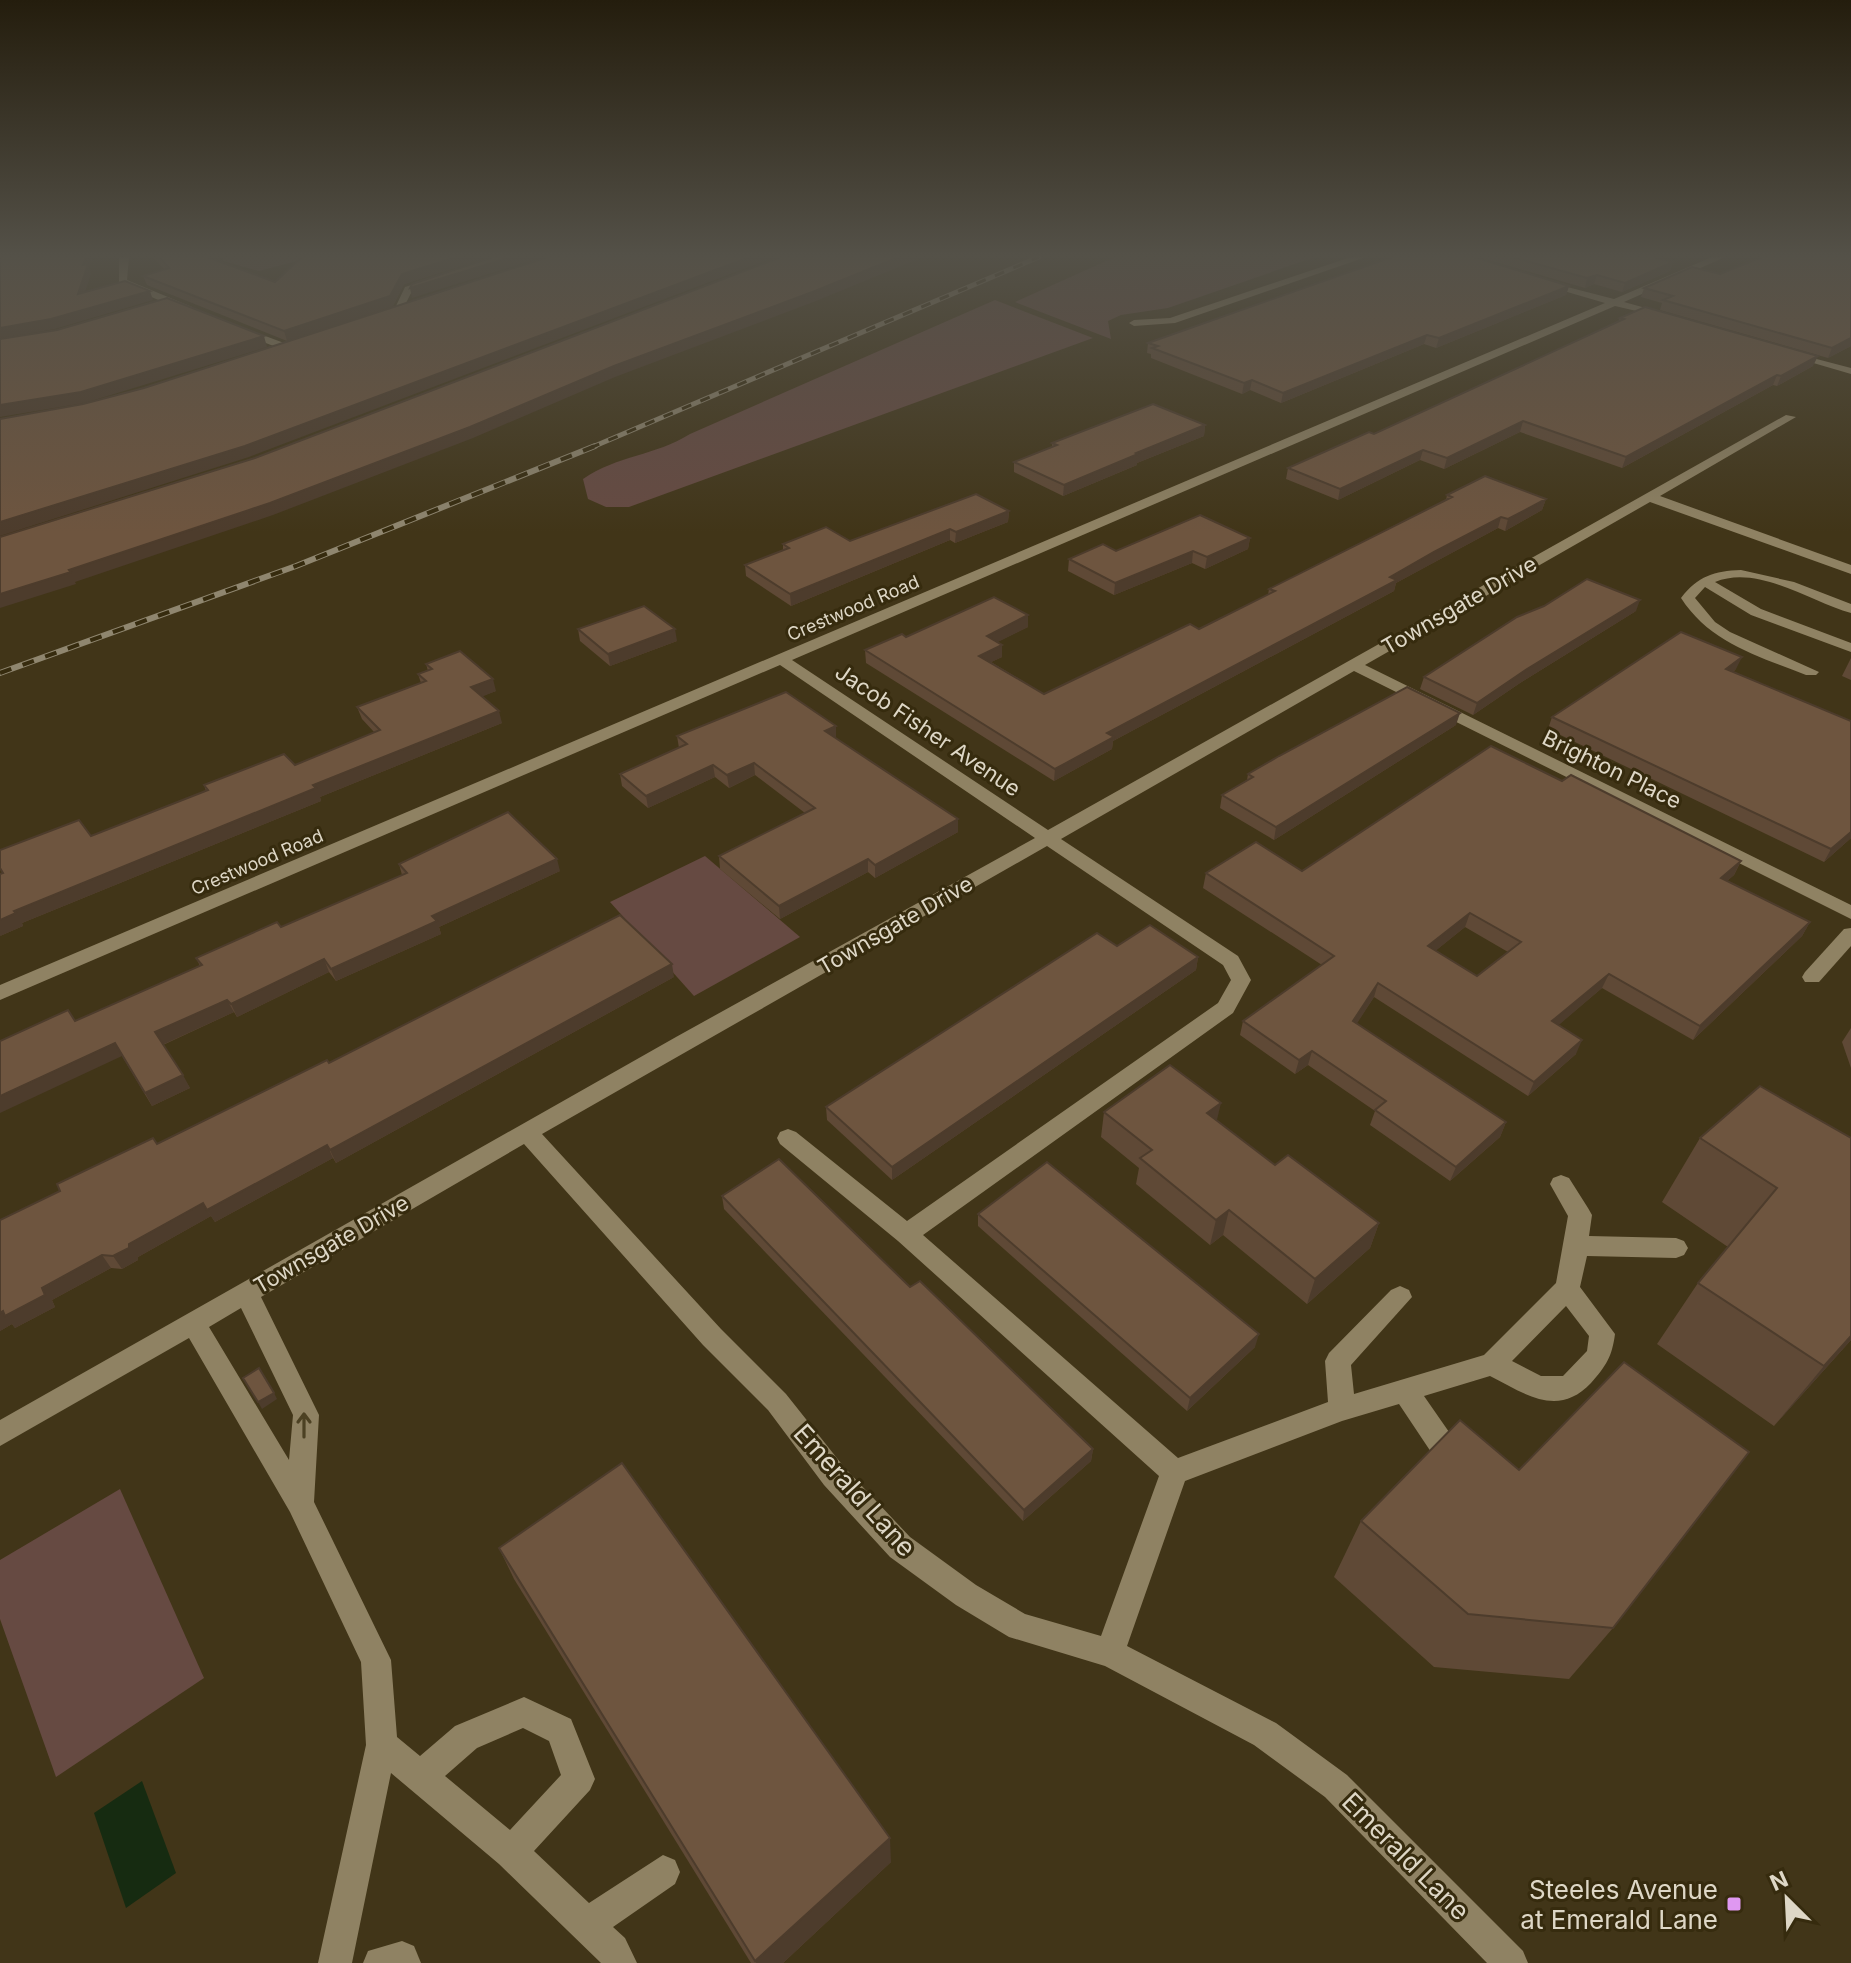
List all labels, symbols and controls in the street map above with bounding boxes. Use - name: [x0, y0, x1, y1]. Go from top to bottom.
- street label: Townsgate Drive: [1377, 550, 1541, 660]
- street label: Crestwood Road: [784, 571, 922, 645]
- street label: Jacob Fisher Avenue: [830, 658, 1026, 802]
- street label: Brighton Place: [1538, 724, 1686, 814]
- street label: Crestwood Road: [188, 825, 326, 899]
- street label: Townsgate Drive: [813, 870, 977, 980]
- street label: Townsgate Drive: [249, 1189, 413, 1299]
- one-way arrow: [296, 1412, 312, 1439]
- street label: Emerald Lane: [788, 1417, 922, 1563]
- street label: Emerald Lane: [1336, 1786, 1476, 1926]
- north arrow: [1747, 1859, 1827, 1939]
- text: N: [1766, 1865, 1792, 1896]
- place label: Steeles Avenue at Emerald Lane: [1520, 1874, 1718, 1935]
- marker: Steeles Avenue at Emerald Lane: [1725, 1895, 1743, 1913]

